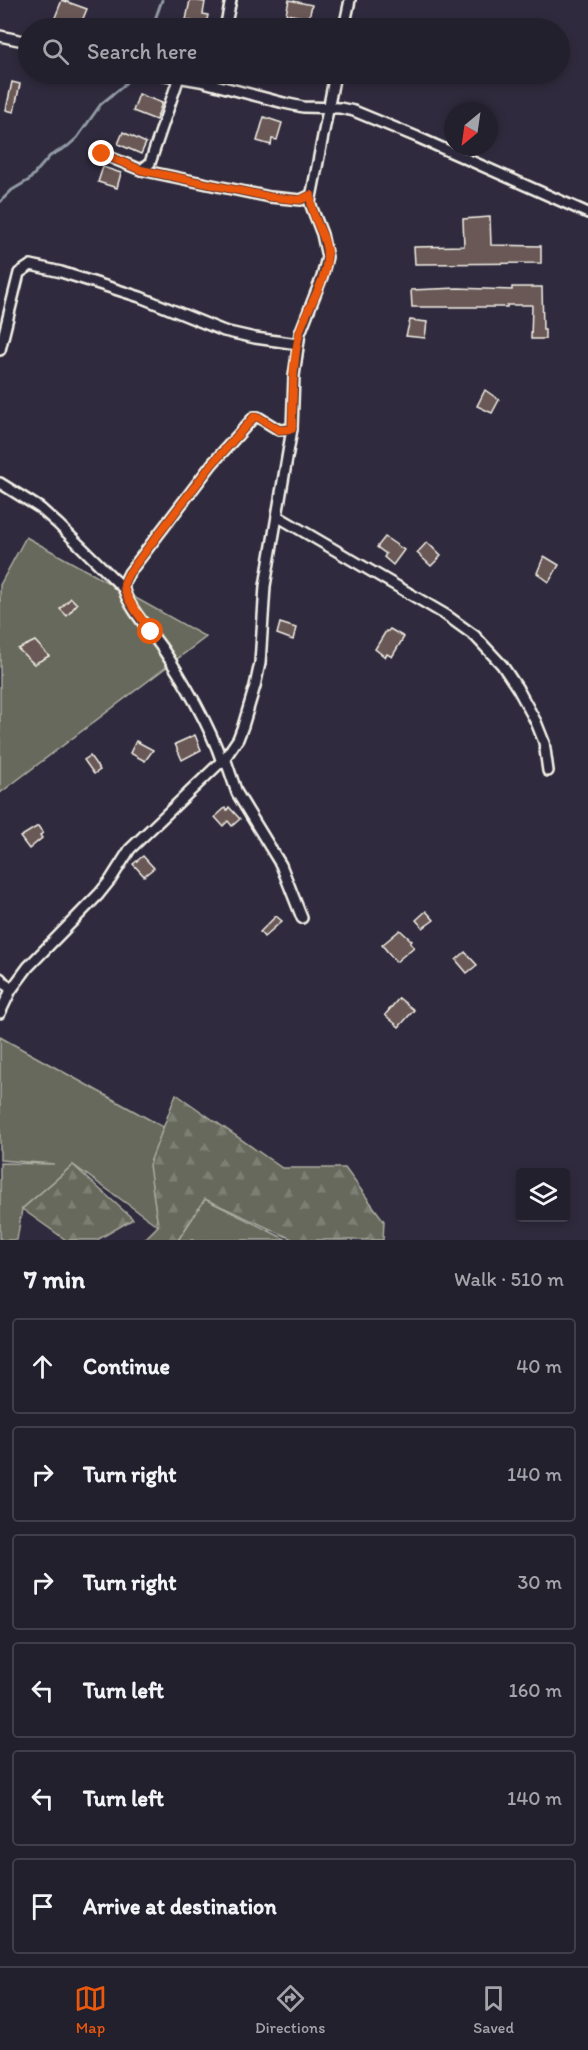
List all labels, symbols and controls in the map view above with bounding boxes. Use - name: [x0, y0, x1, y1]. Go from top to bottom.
- search box: [18, 18, 570, 84]
- icon: search: [39, 35, 72, 68]
- text: Search here: [87, 38, 197, 65]
- north arrow: [444, 102, 498, 156]
- route end: [88, 140, 114, 166]
- route start: [137, 618, 163, 644]
- map controls: [516, 1168, 570, 1222]
- button: layers: [516, 1168, 570, 1222]
- text: 7 min: [24, 1263, 85, 1295]
- text: Walk · 510 m: [454, 1267, 564, 1291]
- icon: ahead: [26, 1350, 59, 1383]
- text: Continue: [83, 1353, 170, 1380]
- text: 40 m: [516, 1354, 562, 1378]
- icon: right: [26, 1458, 59, 1491]
- text: Turn right: [83, 1461, 177, 1488]
- text: 140 m: [507, 1462, 562, 1486]
- icon: right: [26, 1566, 59, 1599]
- text: Turn right: [83, 1569, 177, 1596]
- text: 30 m: [517, 1570, 562, 1594]
- icon: left: [26, 1674, 59, 1707]
- text: Turn left: [83, 1677, 164, 1704]
- text: 160 m: [509, 1678, 562, 1702]
- icon: left: [26, 1782, 59, 1815]
- text: Turn left: [83, 1785, 164, 1812]
- text: 140 m: [507, 1786, 562, 1810]
- icon: arrive: [26, 1890, 59, 1923]
- text: Arrive at destination: [83, 1893, 277, 1920]
- tab: Map: [74, 1982, 107, 2037]
- tab: Directions: [255, 1982, 325, 2037]
- tab: Saved: [473, 1982, 514, 2037]

